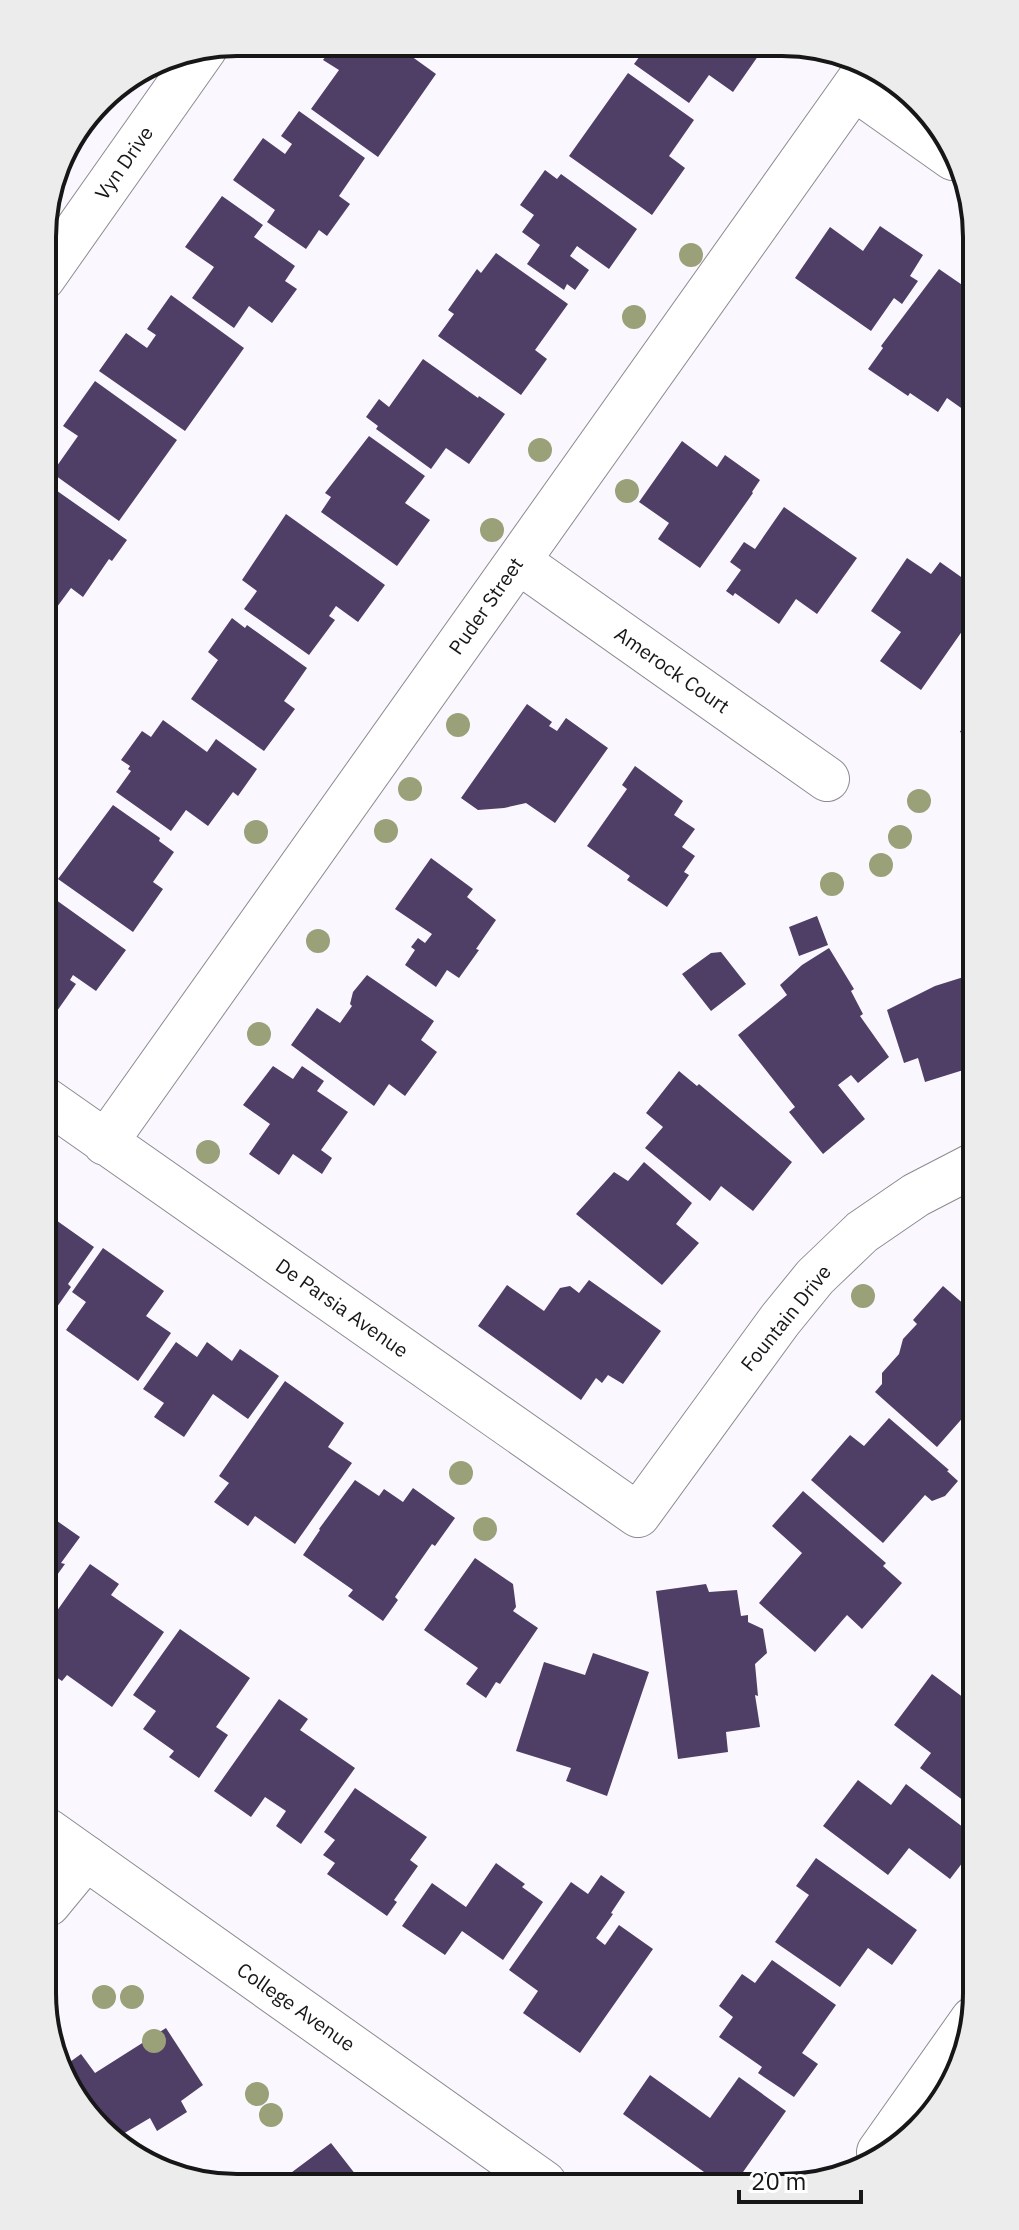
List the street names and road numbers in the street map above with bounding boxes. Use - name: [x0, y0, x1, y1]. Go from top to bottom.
- street label: Vyn Drive: [88, 120, 159, 205]
- street label: Puder Street: [442, 552, 529, 660]
- street label: Amerock Court: [609, 620, 735, 719]
- street label: De Parsia Avenue: [271, 1252, 414, 1363]
- street label: Fountain Drive: [734, 1259, 837, 1377]
- street label: College Avenue: [232, 1956, 361, 2057]

